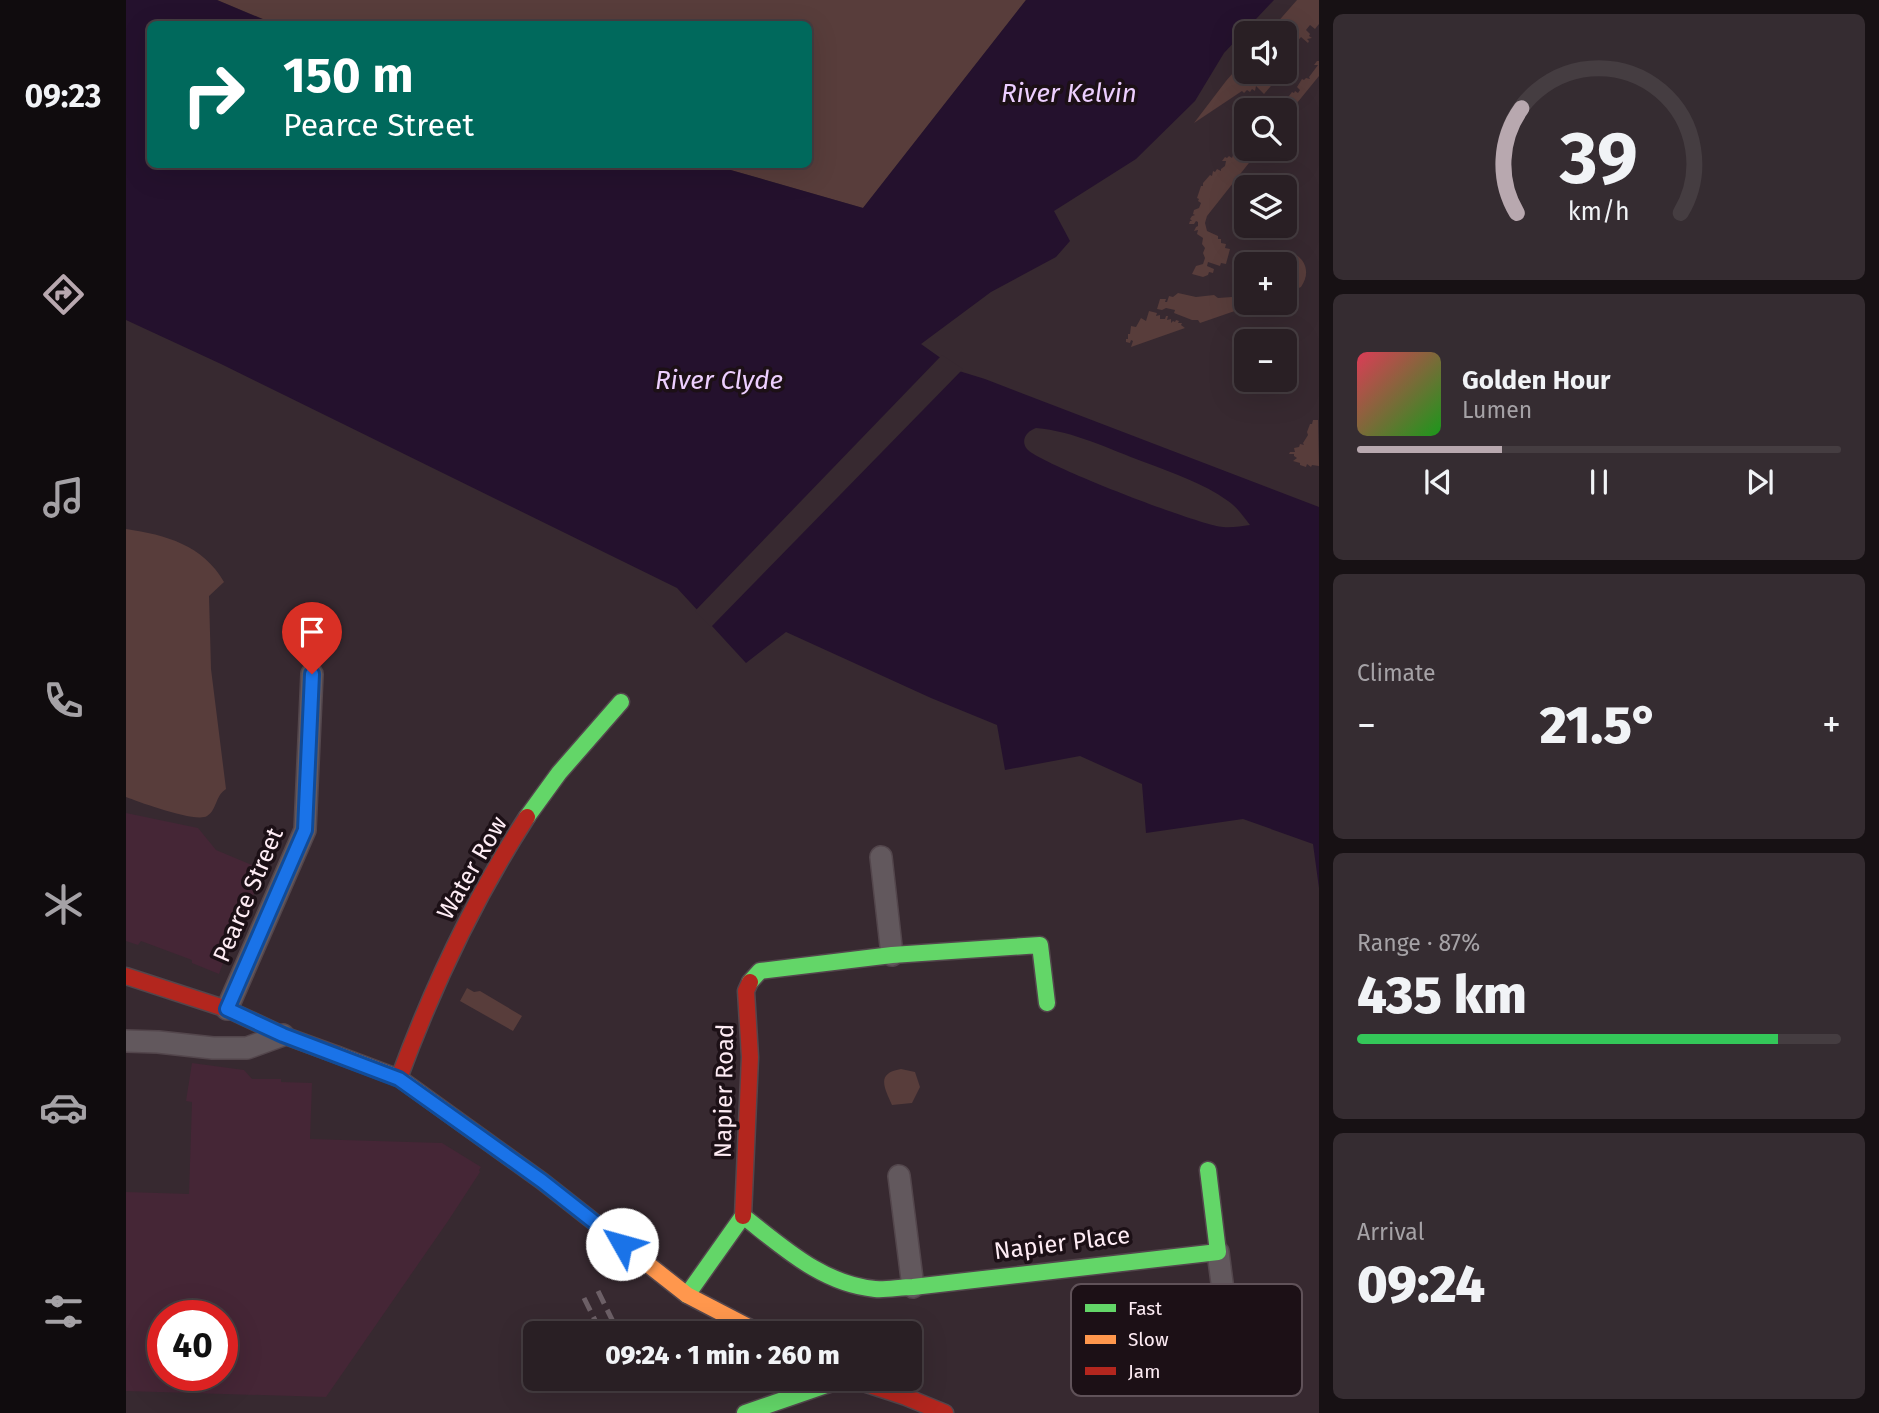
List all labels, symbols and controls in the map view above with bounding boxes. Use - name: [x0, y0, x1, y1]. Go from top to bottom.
- map controls: [1234, 21, 1297, 392]
- button: sound: [1234, 21, 1297, 84]
- text: 150 m: [283, 46, 414, 105]
- icon: right: [168, 49, 259, 140]
- text: 09:23: [24, 77, 102, 115]
- water label: River Kelvin: [1001, 78, 1137, 109]
- button: search: [1234, 98, 1297, 161]
- text: Pearce Street: [283, 106, 474, 144]
- text: 39: [1559, 115, 1638, 202]
- button: layers: [1234, 175, 1297, 238]
- text: km/h: [1568, 197, 1630, 227]
- button: +: [1234, 252, 1297, 315]
- icon: directions: [39, 270, 88, 319]
- button: −: [1234, 329, 1297, 392]
- water label: River Clyde: [655, 365, 783, 396]
- text: Golden Hour: [1462, 365, 1610, 396]
- text: Lumen: [1462, 396, 1532, 424]
- icon: previous: [1419, 463, 1457, 501]
- icon: pause: [1580, 463, 1618, 501]
- icon: next: [1741, 463, 1779, 501]
- icon: music: [39, 473, 88, 522]
- pin: [282, 602, 342, 674]
- icon: arrive: [293, 613, 331, 651]
- text: Climate: [1357, 659, 1436, 687]
- icon: phone: [39, 676, 88, 725]
- text: 21.5°: [1540, 694, 1658, 757]
- text: −: [1357, 702, 1376, 748]
- text: +: [1822, 702, 1841, 748]
- street label: Water Row: [431, 811, 513, 925]
- street label: Pearce Street: [207, 823, 289, 966]
- icon: climate: [39, 880, 88, 929]
- text: Range · 87%: [1357, 929, 1480, 957]
- text: 435 km: [1357, 964, 1527, 1027]
- street label: Napier Road: [709, 1024, 739, 1158]
- icon: car: [39, 1083, 88, 1132]
- position arrow: [585, 1207, 659, 1281]
- text: Arrival: [1357, 1218, 1424, 1246]
- street label: Napier Place: [992, 1221, 1132, 1265]
- text: 09:24: [1357, 1253, 1485, 1316]
- legend: [1071, 1284, 1302, 1396]
- icon: filters: [39, 1287, 88, 1336]
- text: Fast: [1128, 1297, 1162, 1320]
- speed limit sign: 40: [147, 1300, 238, 1391]
- text: Slow: [1128, 1328, 1169, 1351]
- text: 09:24 · 1 min · 260 m: [605, 1340, 840, 1371]
- text: Jam: [1128, 1360, 1160, 1383]

